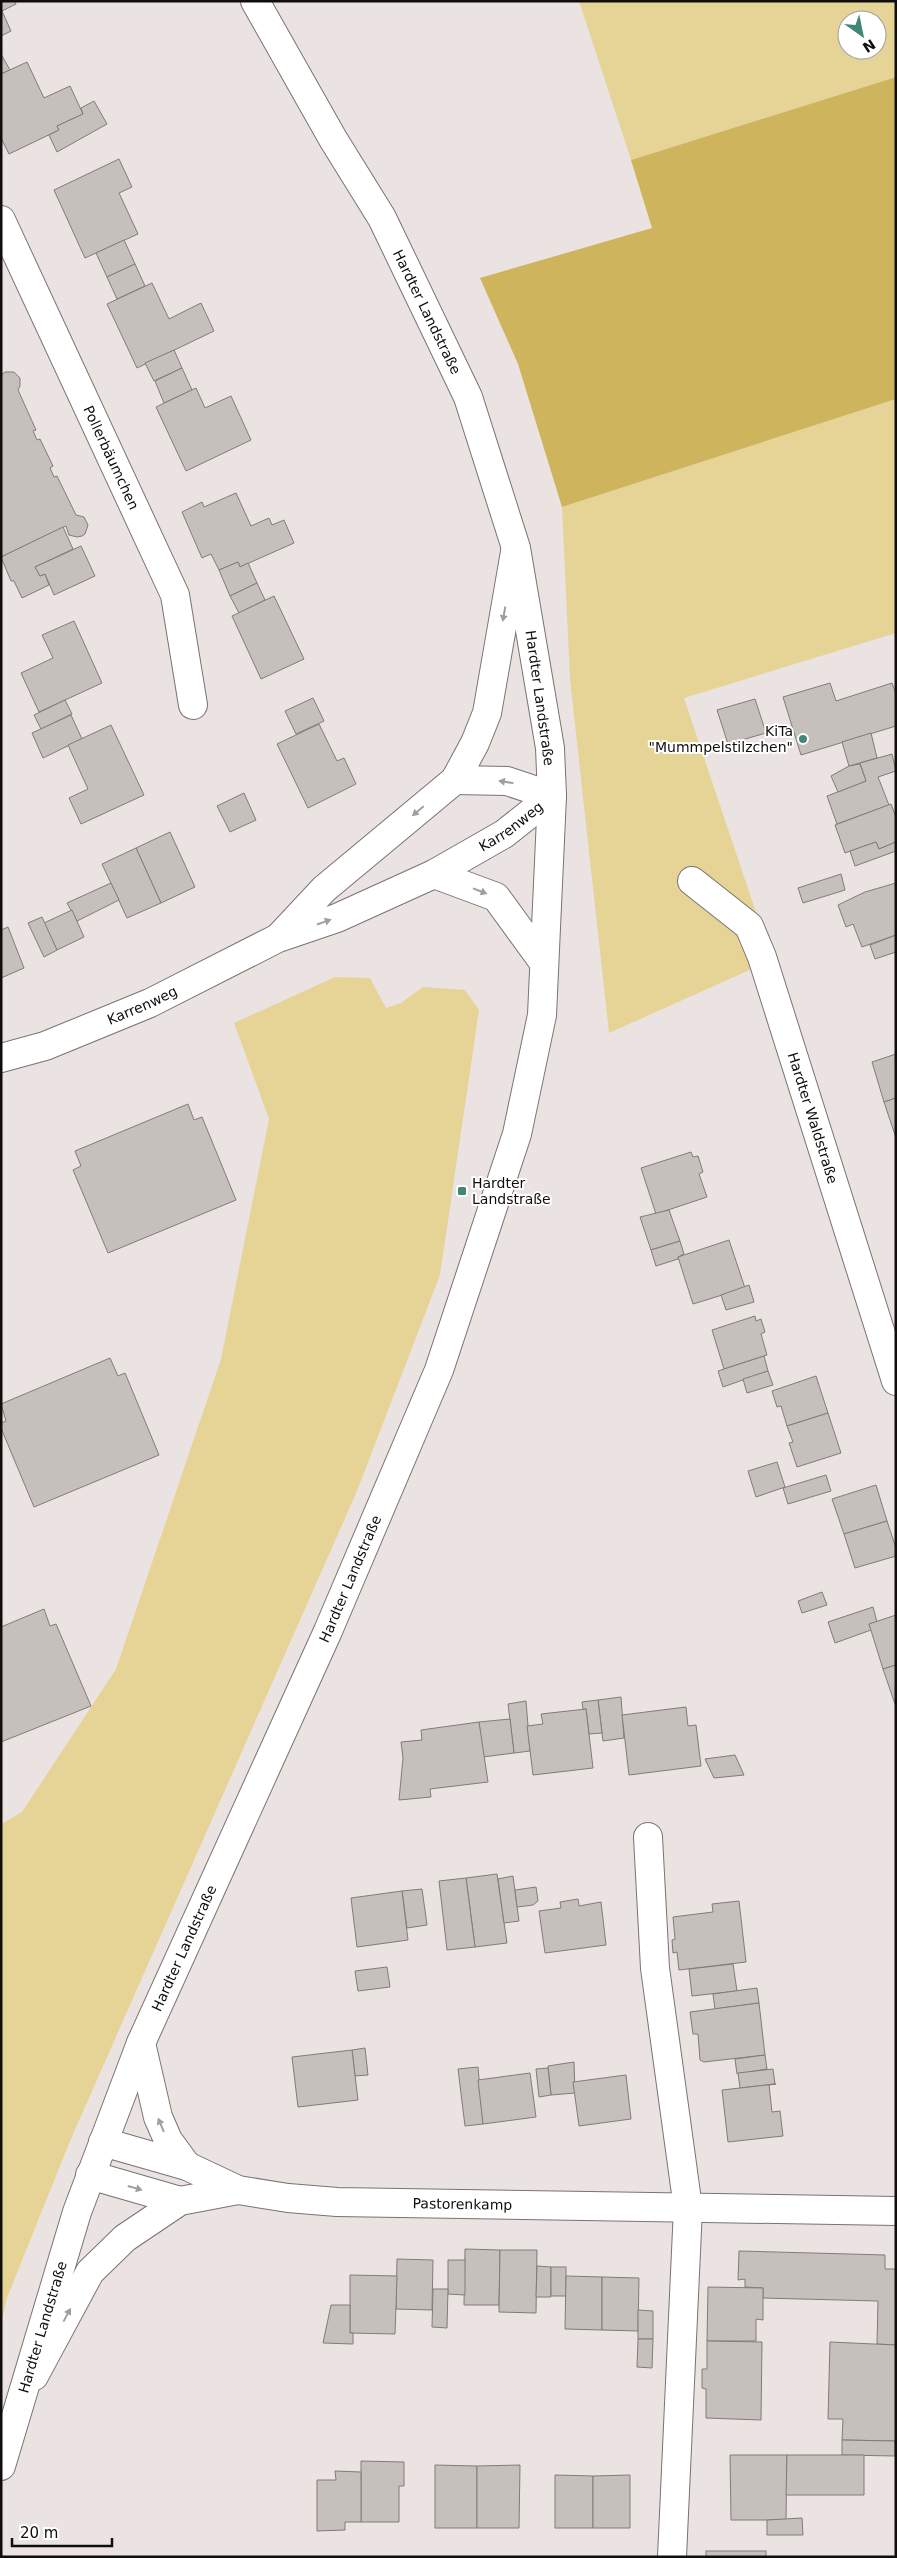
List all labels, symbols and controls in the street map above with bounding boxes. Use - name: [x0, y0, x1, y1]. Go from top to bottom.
- north arrow: [837, 10, 887, 60]
- text: N: [860, 36, 878, 56]
- street label: Hardter Landstraße: [390, 247, 464, 377]
- street label: Pollerbäumchen: [80, 403, 142, 512]
- one-way arrow: [500, 606, 508, 622]
- street label: Hardter Landstraße: [523, 629, 557, 767]
- place label: KiTa "Mummpelstilzchen": [649, 723, 793, 755]
- marker: KiTa "Mummpelstilzchen": [797, 733, 809, 745]
- one-way arrow: [498, 778, 514, 786]
- street label: Karrenweg: [476, 798, 546, 855]
- one-way arrow: [411, 806, 424, 817]
- one-way arrow: [472, 888, 487, 895]
- one-way arrow: [317, 918, 332, 926]
- street label: Karrenweg: [105, 983, 180, 1028]
- street label: Hardter Waldstraße: [785, 1050, 841, 1186]
- place label: Hardter Landstraße: [472, 1175, 551, 1207]
- marker: Hardter Landstraße: [456, 1185, 468, 1197]
- street label: Hardter Landstraße: [316, 1513, 384, 1645]
- street label: Hardter Landstraße: [149, 1883, 220, 2014]
- one-way arrow: [157, 2118, 165, 2132]
- one-way arrow: [128, 2184, 143, 2192]
- street label: Pastorenkamp: [412, 2195, 513, 2213]
- street label: Hardter Landstraße: [15, 2259, 70, 2395]
- one-way arrow: [63, 2308, 72, 2322]
- scale bar: [12, 2516, 112, 2548]
- text: 20 m: [20, 2524, 58, 2542]

